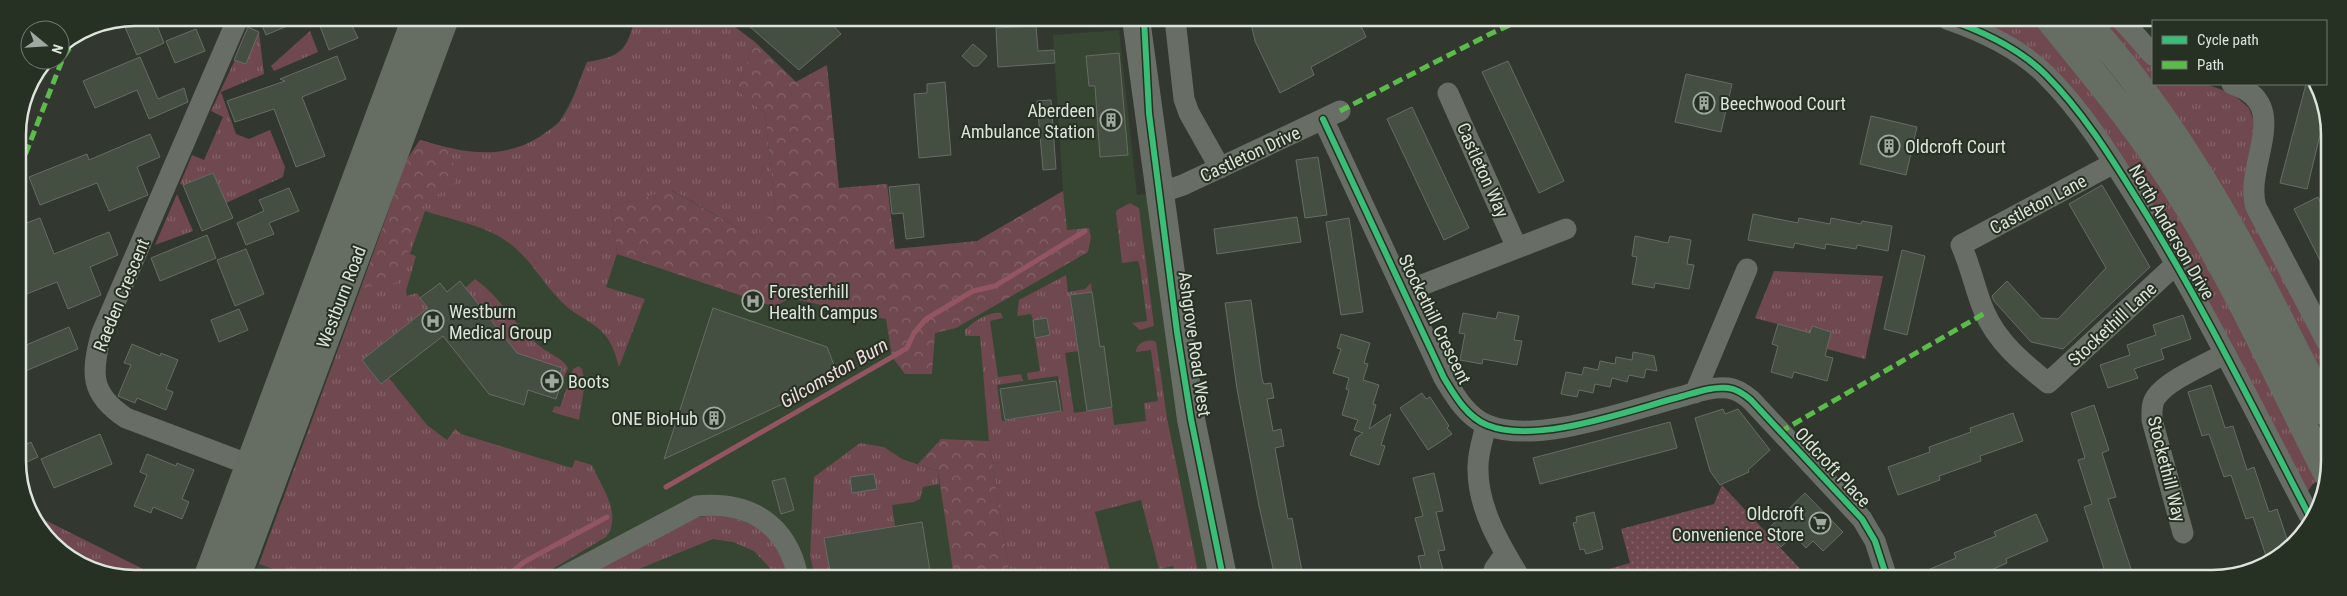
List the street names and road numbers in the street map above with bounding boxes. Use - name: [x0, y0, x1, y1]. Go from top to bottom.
- street label: Castleton Way: [1453, 119, 1513, 221]
- street label: Castleton Drive: [1197, 122, 1303, 186]
- street label: North Anderson Drive: [2125, 161, 2219, 303]
- street label: Castleton Lane: [1986, 170, 2090, 238]
- street label: Raeden Crescent: [89, 236, 153, 354]
- street label: Westburn Road: [312, 243, 370, 351]
- street label: Stockethill Crescent: [1394, 251, 1476, 387]
- street label: Ashgrove Road West: [1174, 270, 1216, 418]
- street label: Stockethill Lane: [2063, 278, 2161, 370]
- street label: Stockethill Way: [2144, 414, 2190, 524]
- street label: Oldcroft Place: [1791, 423, 1875, 511]

